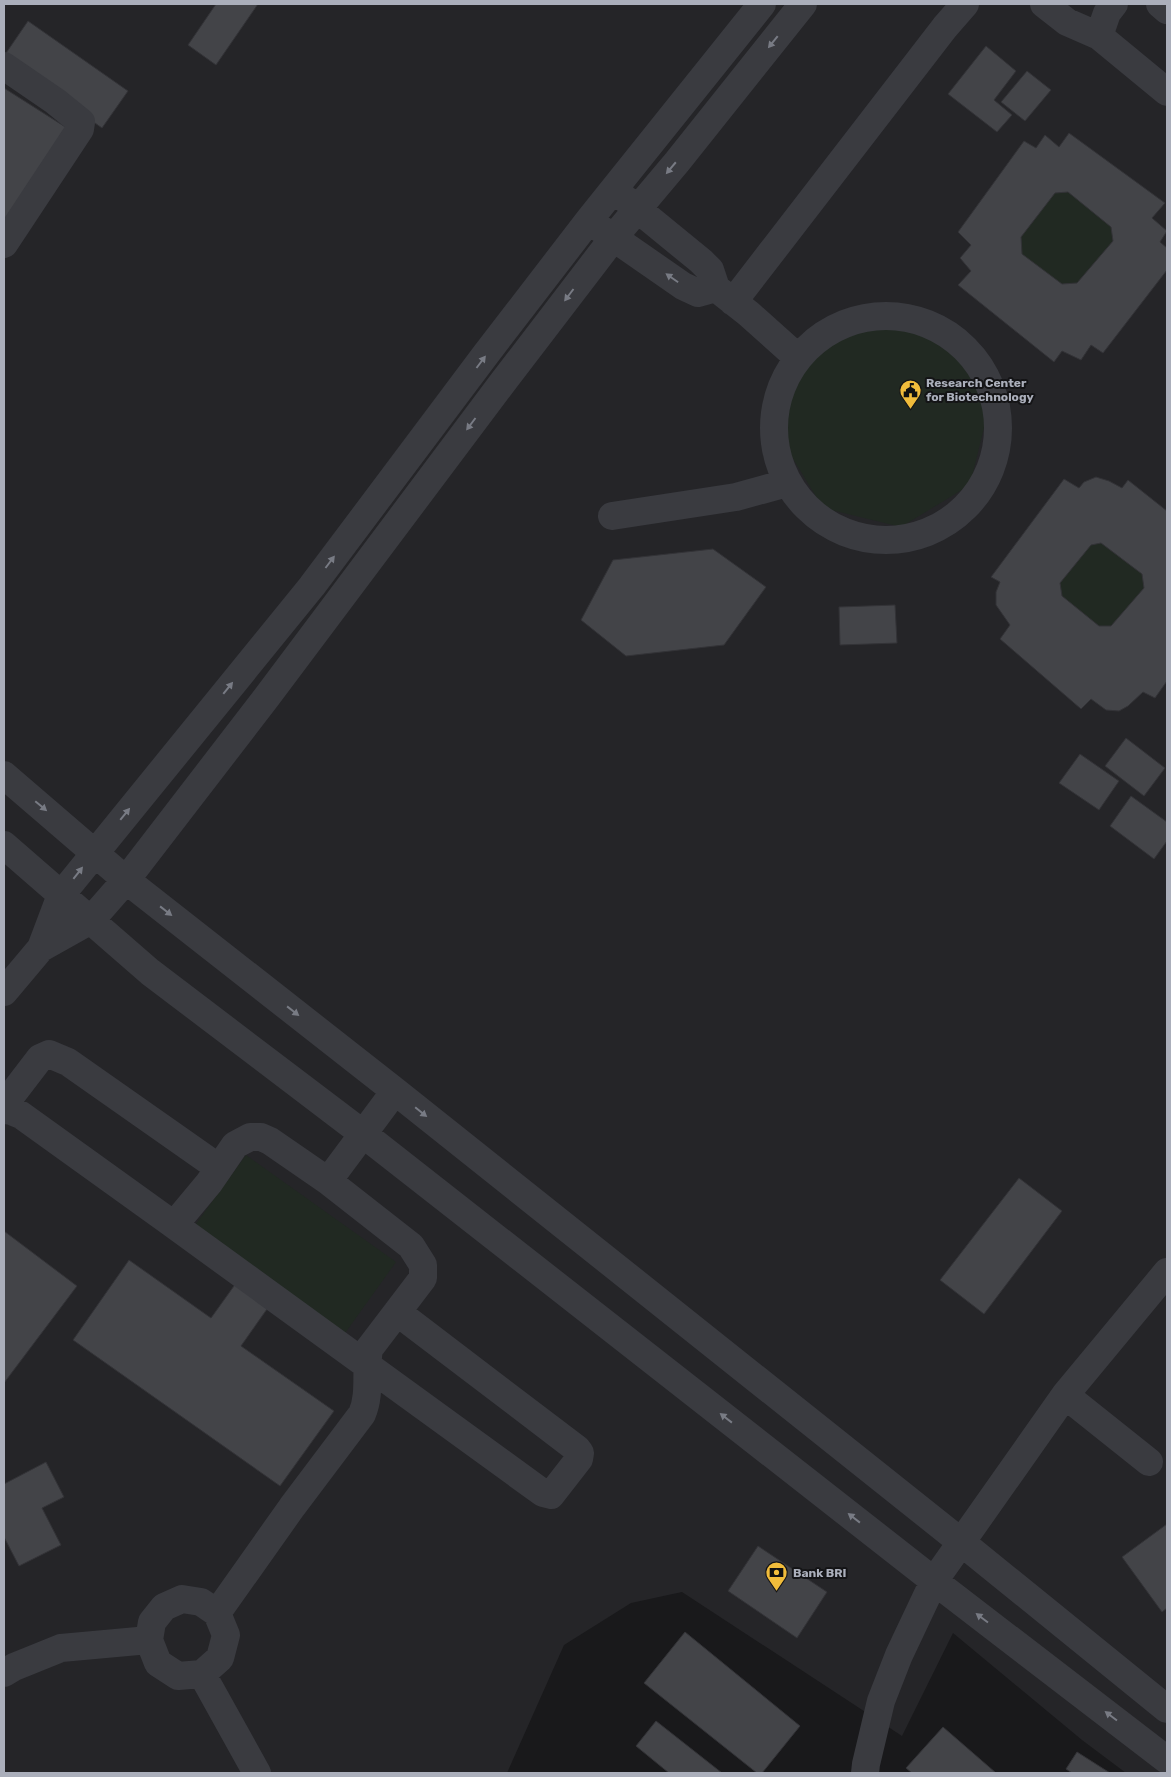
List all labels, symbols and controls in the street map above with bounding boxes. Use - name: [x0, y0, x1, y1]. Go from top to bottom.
- one-way arrow: [767, 35, 778, 48]
- one-way arrow: [665, 162, 677, 174]
- one-way arrow: [665, 273, 679, 283]
- one-way arrow: [564, 288, 574, 302]
- one-way arrow: [475, 356, 486, 369]
- place label: Research Center for Biotechnology: [926, 376, 1034, 404]
- public building icon: Research Center for Biotechnology: [898, 378, 922, 409]
- one-way arrow: [466, 417, 476, 431]
- one-way arrow: [325, 556, 336, 569]
- one-way arrow: [223, 682, 234, 695]
- one-way arrow: [34, 801, 47, 812]
- one-way arrow: [120, 807, 131, 820]
- one-way arrow: [72, 867, 83, 880]
- one-way arrow: [159, 905, 172, 916]
- one-way arrow: [286, 1006, 300, 1016]
- one-way arrow: [414, 1106, 427, 1117]
- one-way arrow: [720, 1413, 733, 1424]
- one-way arrow: [848, 1513, 861, 1524]
- bank icon: Bank BRI: [765, 1561, 789, 1592]
- place label: Bank BRI: [793, 1566, 847, 1580]
- one-way arrow: [975, 1613, 989, 1623]
- one-way arrow: [1105, 1711, 1118, 1722]

